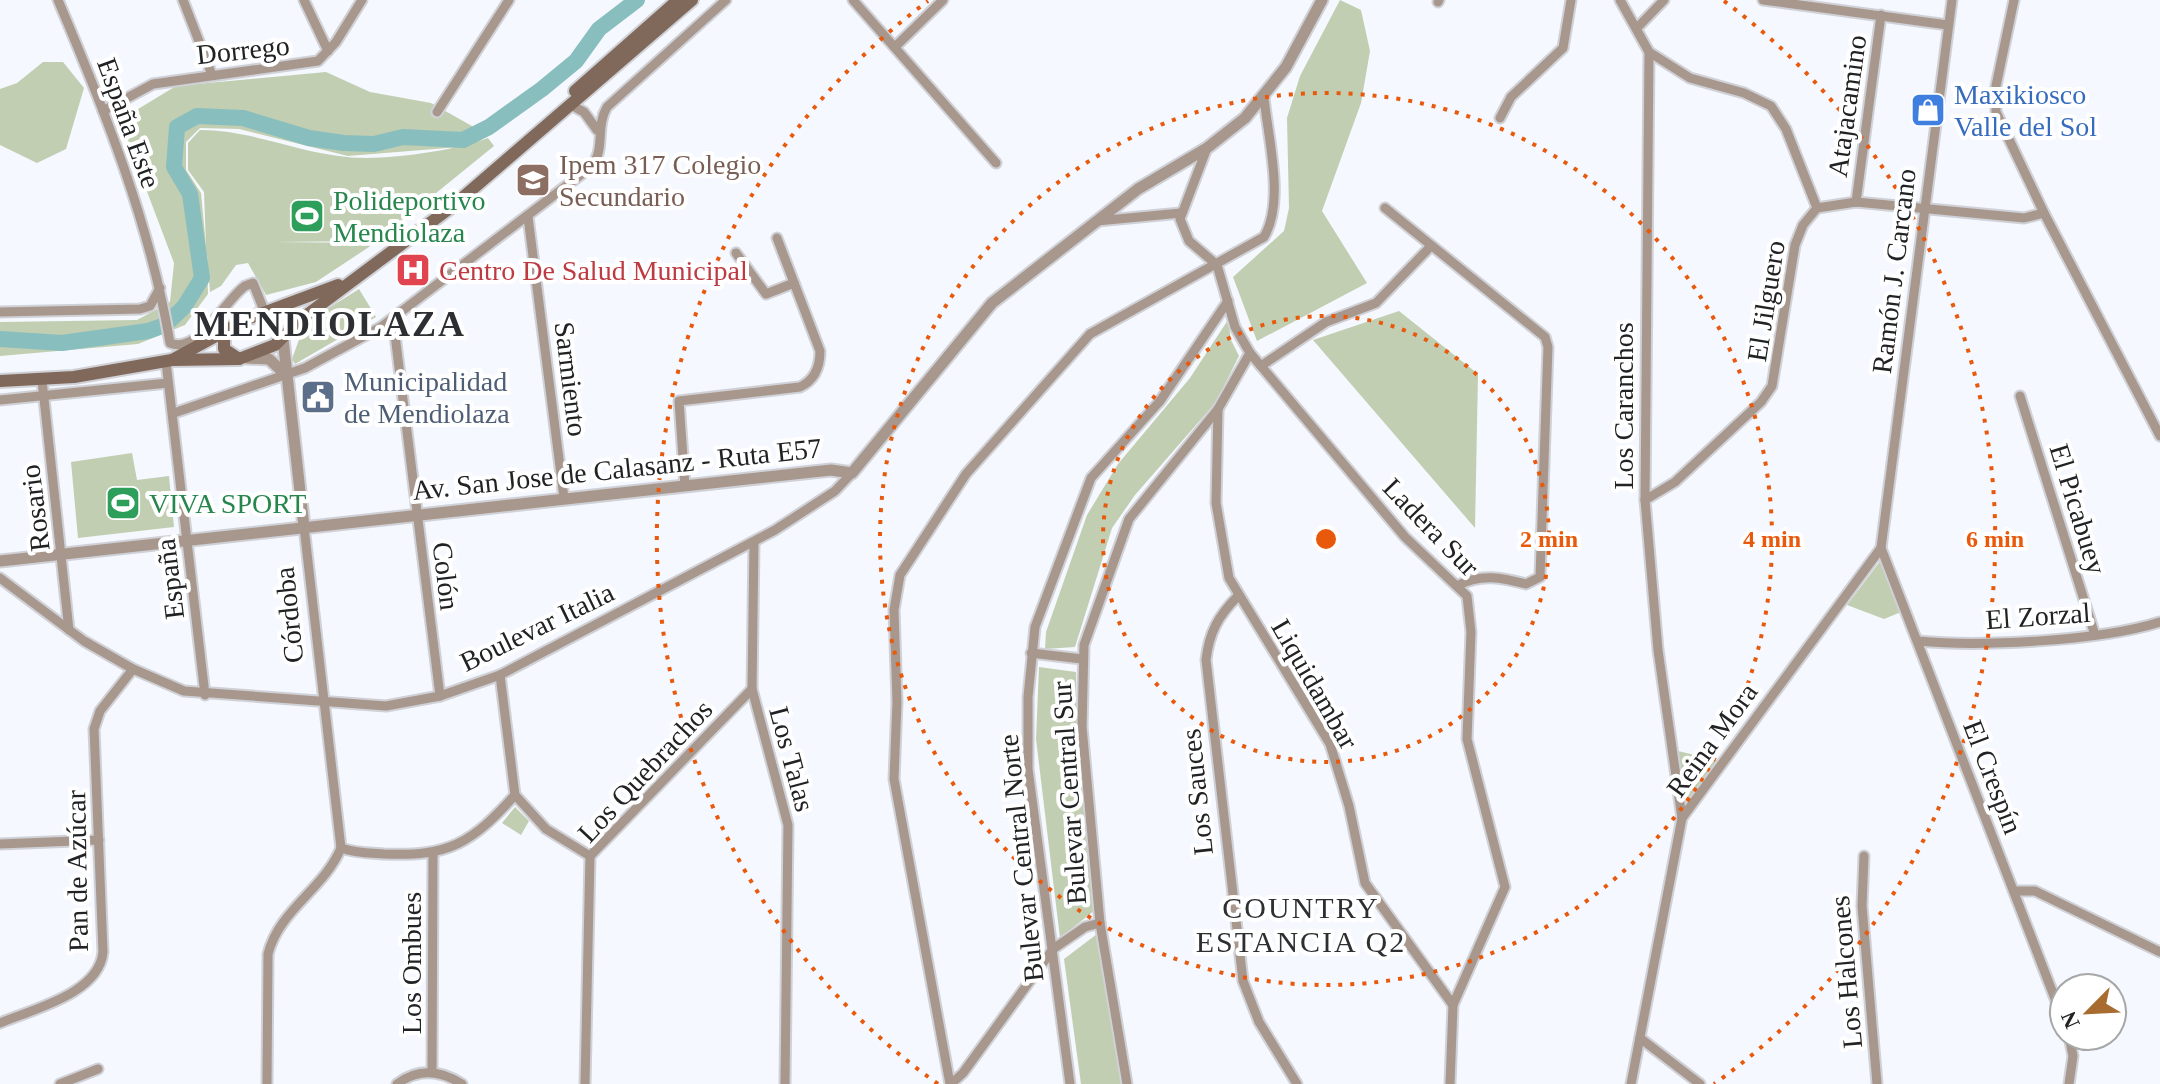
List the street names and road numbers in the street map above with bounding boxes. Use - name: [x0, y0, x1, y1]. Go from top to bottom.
- street label: Dorrego: [195, 30, 291, 70]
- street label: Atajacamino: [1822, 33, 1872, 179]
- street label: España Este: [91, 54, 167, 192]
- street label: Ramón J. Carcano: [1866, 167, 1922, 375]
- street label: El Jilguero: [1741, 238, 1791, 364]
- street label: Sarmiento: [549, 320, 593, 438]
- street label: Los Caranchos: [1608, 322, 1639, 490]
- street label: Av. San Jose de Calasanz - Ruta E57: [411, 432, 823, 506]
- street label: El Picabuey: [2044, 440, 2112, 578]
- street label: Rosario: [14, 463, 56, 553]
- street label: Ladera Sur: [1377, 472, 1486, 583]
- street label: España: [150, 536, 190, 621]
- street label: Colón: [426, 540, 466, 612]
- street label: Córdoba: [268, 565, 309, 665]
- street label: Boulevar Italia: [455, 576, 619, 678]
- street label: El Zorzal: [1985, 597, 2092, 635]
- street label: Liquidambar: [1265, 614, 1365, 755]
- street label: Reina Mora: [1660, 677, 1764, 803]
- street label: Bulevar Central Sur: [1046, 680, 1092, 906]
- street label: Los Quebrachos: [571, 694, 719, 848]
- street label: Los Talas: [763, 703, 821, 815]
- street label: El Crespín: [1957, 716, 2029, 838]
- street label: Los Sauces: [1175, 727, 1219, 857]
- street label: Bulevar Central Norte: [993, 733, 1049, 983]
- street label: Pan de Azúcar: [60, 789, 94, 952]
- street label: Los Ombues: [396, 892, 427, 1034]
- street label: Los Halcones: [1824, 894, 1868, 1050]

